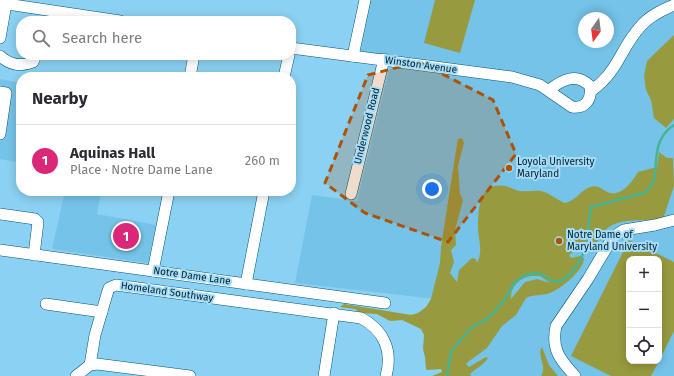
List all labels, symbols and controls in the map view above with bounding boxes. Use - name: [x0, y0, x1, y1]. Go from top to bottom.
- north arrow: [578, 12, 614, 48]
- search box: [16, 16, 296, 60]
- icon: search: [30, 27, 52, 49]
- text: Search here: [62, 29, 142, 47]
- street label: Winston Avenue: [384, 54, 458, 76]
- street label: Underwood Road: [352, 87, 382, 165]
- text: Nearby: [32, 88, 87, 109]
- text: Aquinas Hall: [70, 144, 155, 162]
- text: 1: [42, 153, 48, 168]
- text: 260 m: [245, 153, 280, 168]
- place label: Loyola University Maryland: [517, 156, 595, 180]
- text: Place · Notre Dame Lane: [70, 162, 213, 177]
- marker: Loyola University Maryland: [504, 163, 514, 173]
- your location: [422, 179, 442, 199]
- pin: 1: [113, 221, 139, 251]
- place label: Notre Dame of Maryland University: [567, 229, 657, 253]
- marker: Notre Dame of Maryland University: [554, 236, 564, 246]
- map controls: [626, 256, 662, 364]
- button: +: [626, 256, 662, 292]
- street label: Notre Dame Lane: [153, 265, 231, 287]
- street label: Homeland Southway: [120, 280, 214, 304]
- button: −: [626, 292, 662, 328]
- button: locate: [626, 328, 662, 364]

